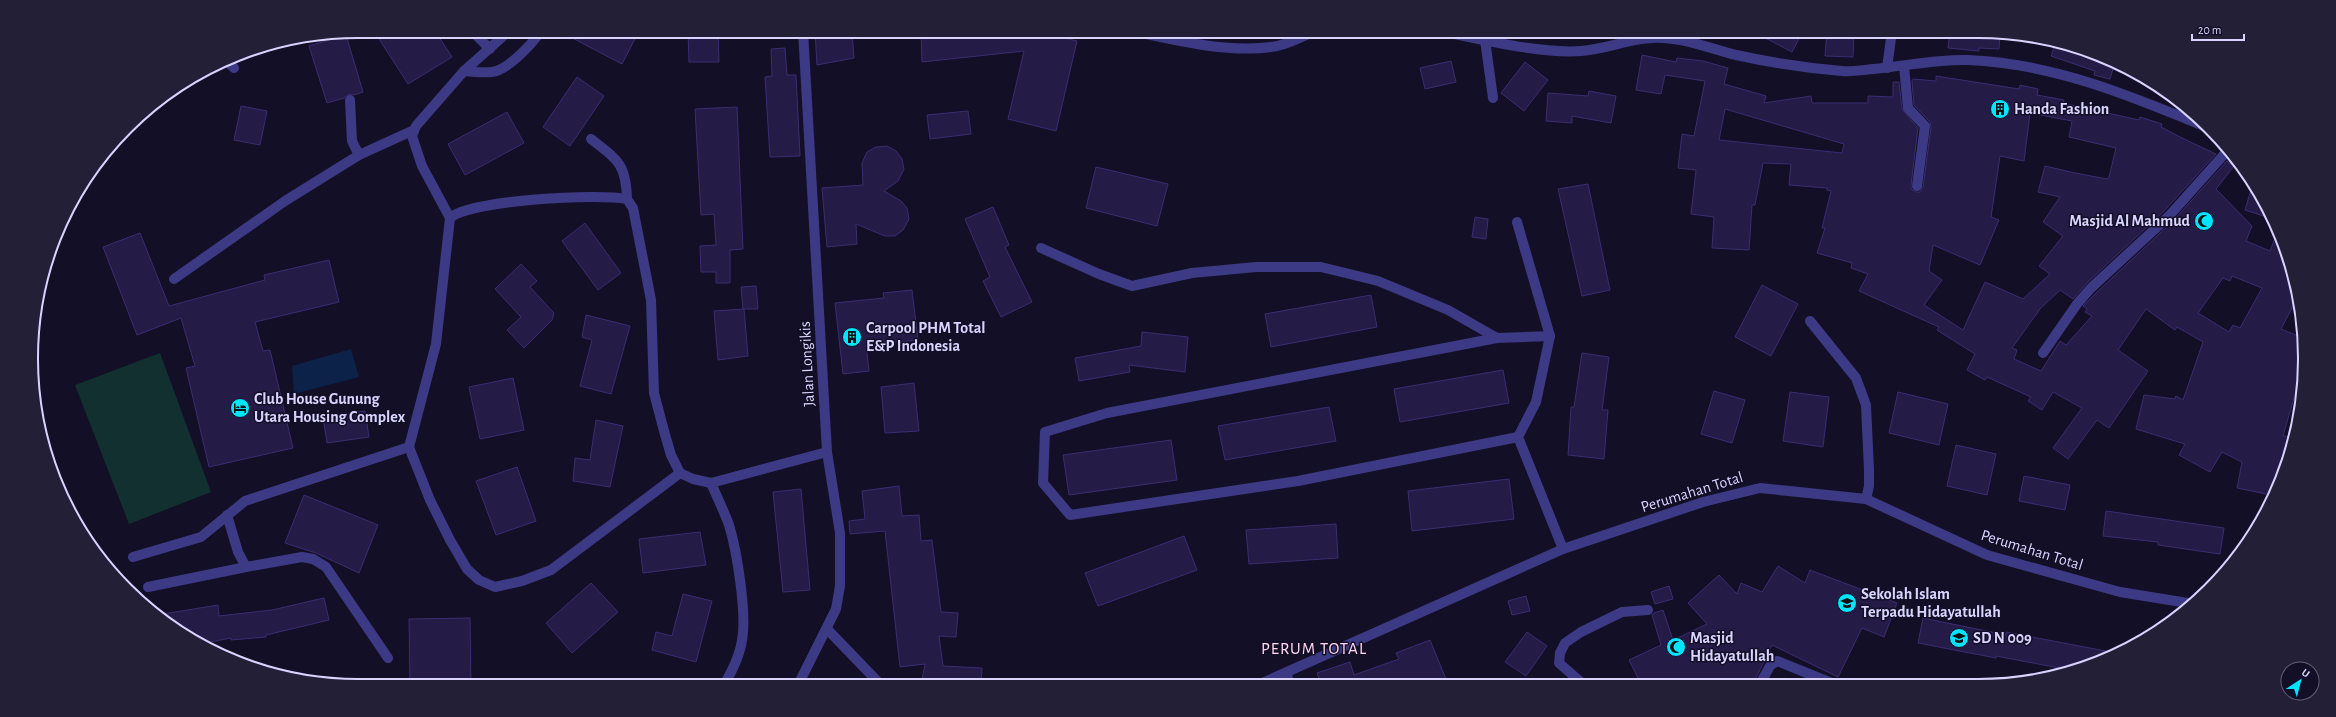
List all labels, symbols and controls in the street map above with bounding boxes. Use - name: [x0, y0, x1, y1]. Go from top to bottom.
- scale bar: [2192, 16, 2244, 42]
- text: 20 m: [2198, 24, 2221, 36]
- building icon: Handa Fashion: [1989, 98, 2011, 120]
- place label: Handa Fashion: [2014, 101, 2109, 117]
- mosque icon: Masjid Al Mahmud: [2193, 210, 2215, 232]
- place label: Masjid Al Mahmud: [2069, 213, 2191, 230]
- place label: Carpool PHM Total E&P Indonesia: [866, 320, 986, 354]
- street label: Jalan Longikis: [797, 321, 817, 407]
- building icon: Carpool PHM Total E&P Indonesia: [841, 326, 863, 348]
- place label: Club House Gunung Utara Housing Complex: [254, 391, 406, 425]
- hotel icon: Club House Gunung Utara Housing Complex: [229, 397, 251, 419]
- street label: Perumahan Total: [1639, 469, 1745, 515]
- street label: Perumahan Total: [1979, 527, 2085, 573]
- place label: Sekolah Islam Terpadu Hidayatullah: [1861, 586, 2001, 621]
- school or university icon: Sekolah Islam Terpadu Hidayatullah: [1836, 592, 1858, 614]
- school or university icon: SD N 009: [1948, 627, 1970, 649]
- place label: Masjid Hidayatullah: [1690, 630, 1774, 665]
- place label: SD N 009: [1973, 630, 2032, 646]
- mosque icon: Masjid Hidayatullah: [1665, 636, 1687, 658]
- district label: PERUM TOTAL: [1261, 640, 1367, 657]
- north arrow: [2280, 661, 2320, 701]
- text: U: [2300, 667, 2312, 680]

